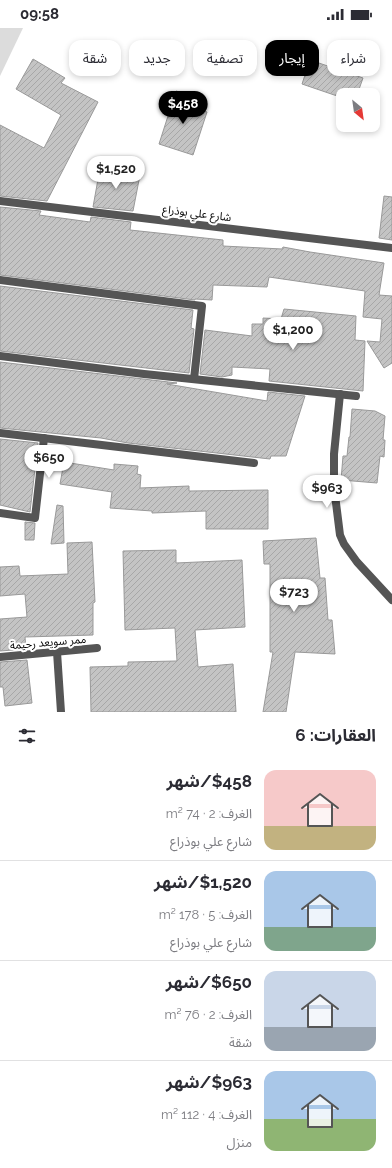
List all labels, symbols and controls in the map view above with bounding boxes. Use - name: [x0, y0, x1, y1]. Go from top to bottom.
- text: 09:58: [20, 5, 59, 23]
- chip: شقة: [69, 40, 121, 76]
- chip: جديد: [129, 40, 185, 76]
- chip: تصفية: [193, 40, 257, 76]
- chip: إيجار: [265, 40, 319, 76]
- chip: شراء: [327, 40, 380, 76]
- north arrow: [336, 88, 380, 132]
- map controls: [336, 88, 380, 132]
- pin: $458: [159, 91, 207, 125]
- text: $458: [168, 96, 198, 111]
- pin: $1,520: [83, 156, 149, 190]
- text: $1,520: [96, 161, 136, 176]
- street label: شارع علي بوذراع: [161, 203, 233, 227]
- pin: $1,200: [260, 317, 326, 351]
- text: $1,200: [273, 322, 313, 337]
- pin: $650: [25, 445, 73, 479]
- text: $650: [33, 450, 65, 465]
- pin: $963: [303, 475, 351, 509]
- text: $963: [312, 480, 342, 495]
- pin: $723: [270, 579, 318, 613]
- text: $723: [279, 584, 309, 599]
- street label: ممر سويعد رحيمة: [9, 633, 87, 652]
- icon: filters: [16, 725, 38, 747]
- text: العقارات: 6: [295, 725, 376, 745]
- text: $458/شهر: [166, 771, 252, 791]
- icon: home: [296, 786, 344, 834]
- text: الغرف: 2 · 74 m²: [166, 806, 252, 821]
- text: شارع علي بوذراع: [170, 834, 252, 849]
- text: $1,520/شهر: [154, 872, 252, 892]
- icon: home: [296, 887, 344, 935]
- text: الغرف: 5 · 178 m²: [159, 907, 252, 922]
- text: شارع علي بوذراع: [170, 935, 252, 950]
- text: $650/شهر: [166, 972, 252, 992]
- icon: home: [296, 987, 344, 1035]
- text: الغرف: 2 · 76 m²: [164, 1007, 252, 1022]
- text: شقة: [229, 1035, 252, 1050]
- text: $963/شهر: [166, 1072, 252, 1092]
- icon: home: [296, 1087, 344, 1135]
- text: الغرف: 4 · 112 m²: [161, 1107, 252, 1122]
- text: منزل: [227, 1135, 252, 1150]

